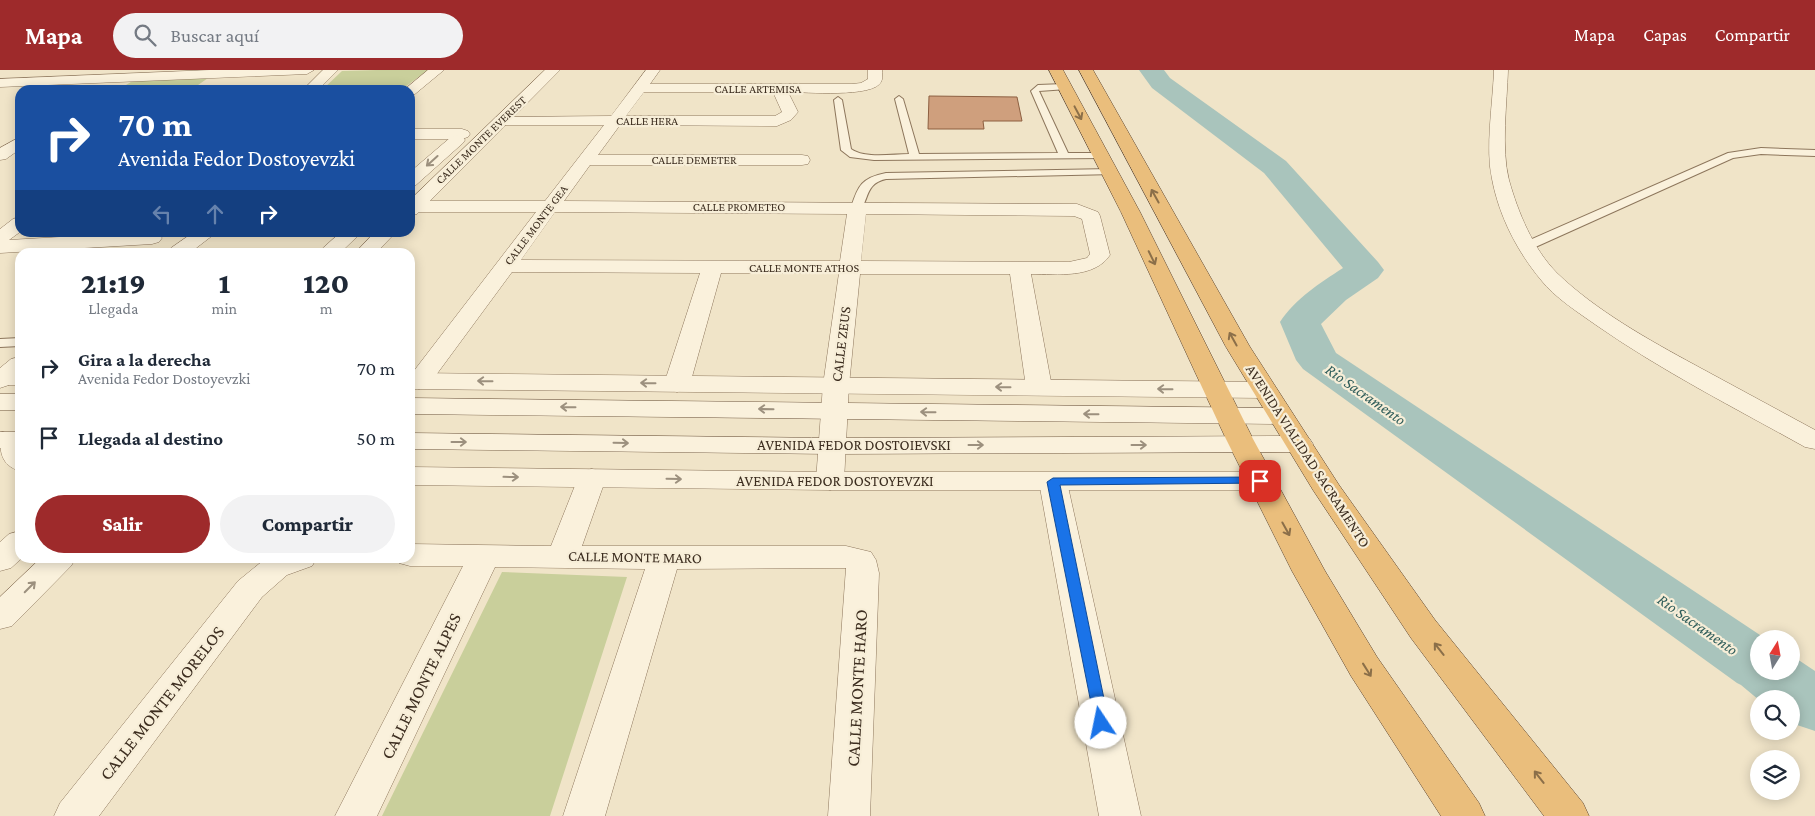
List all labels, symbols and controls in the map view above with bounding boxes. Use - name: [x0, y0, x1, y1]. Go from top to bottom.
- search box: [113, 13, 463, 58]
- icon: search: [131, 21, 159, 49]
- text: Mapa: [25, 22, 83, 49]
- text: Buscar aquí: [171, 25, 259, 46]
- text: Mapa: [1574, 25, 1615, 45]
- text: Capas: [1643, 25, 1687, 45]
- text: Compartir: [1715, 25, 1790, 45]
- street label: CALLE ARTEMISA: [715, 82, 802, 96]
- street label: CALLE MONTE EVEREST: [433, 93, 530, 187]
- icon: right: [35, 105, 100, 170]
- text: 70 m: [118, 105, 192, 144]
- one-way arrow: [1074, 105, 1083, 120]
- street label: CALLE HERA: [616, 114, 678, 128]
- text: Avenida Fedor Dostoyevzki: [118, 146, 355, 171]
- street label: CALLE DEMETER: [651, 153, 737, 167]
- one-way arrow: [426, 155, 439, 167]
- street label: CALLE MONTE GEA: [501, 182, 571, 268]
- one-way arrow: [1149, 190, 1159, 204]
- icon: left: [148, 200, 176, 228]
- icon: ahead: [201, 200, 229, 228]
- icon: right: [254, 200, 282, 228]
- street label: CALLE PROMETEO: [693, 200, 785, 214]
- one-way arrow: [1148, 250, 1158, 265]
- street label: CALLE MONTE ATHOS: [749, 261, 859, 275]
- text: 21:19: [81, 266, 146, 299]
- text: 1: [218, 266, 230, 299]
- text: 120: [303, 266, 349, 299]
- text: Llegada: [88, 300, 138, 317]
- text: min: [212, 300, 237, 317]
- text: m: [320, 300, 333, 317]
- street label: CALLE ZEUS: [828, 305, 854, 383]
- one-way arrow: [1228, 332, 1238, 346]
- text: Gira a la derecha: [78, 349, 211, 370]
- icon: right: [35, 354, 63, 382]
- text: 70 m: [357, 358, 395, 379]
- water label: Rio Sacramento: [1322, 361, 1409, 428]
- street label: AVENIDA VIALIDAD SACRAMENTO: [1243, 362, 1373, 550]
- text: Avenida Fedor Dostoyevzki: [78, 370, 250, 387]
- one-way arrow: [477, 377, 493, 386]
- one-way arrow: [640, 378, 656, 388]
- one-way arrow: [995, 382, 1011, 392]
- one-way arrow: [1157, 384, 1173, 393]
- one-way arrow: [560, 403, 576, 412]
- one-way arrow: [758, 405, 774, 414]
- one-way arrow: [920, 407, 936, 416]
- one-way arrow: [1083, 409, 1099, 419]
- icon: arrive: [35, 424, 63, 452]
- text: Llegada al destino: [78, 428, 223, 449]
- text: 50 m: [356, 428, 395, 449]
- one-way arrow: [450, 437, 466, 447]
- street label: AVENIDA FEDOR DOSTOIEVSKI: [757, 437, 951, 453]
- one-way arrow: [612, 438, 629, 448]
- one-way arrow: [968, 440, 984, 450]
- one-way arrow: [1130, 440, 1146, 450]
- pin: [1239, 460, 1281, 502]
- icon: arrive: [1246, 467, 1274, 495]
- one-way arrow: [502, 472, 519, 482]
- street label: AVENIDA FEDOR DOSTOYEVZKI: [736, 473, 934, 489]
- one-way arrow: [665, 474, 681, 484]
- button: Salir: [35, 495, 210, 553]
- button: Compartir: [220, 495, 395, 553]
- one-way arrow: [1282, 521, 1291, 536]
- street label: CALLE MONTE MARO: [568, 548, 702, 566]
- one-way arrow: [24, 581, 36, 593]
- water label: Rio Sacramento: [1654, 591, 1741, 658]
- street label: CALLE MONTE HARO: [843, 609, 871, 767]
- street label: CALLE MONTE ALPES: [377, 610, 465, 762]
- street label: CALLE MONTE MORELOS: [96, 622, 228, 784]
- north arrow: [1750, 630, 1800, 680]
- map controls: [1750, 630, 1800, 800]
- one-way arrow: [1434, 642, 1444, 656]
- one-way arrow: [1363, 662, 1373, 676]
- button: search: [1750, 690, 1800, 740]
- position arrow: [1074, 696, 1126, 748]
- button: layers: [1750, 750, 1800, 800]
- one-way arrow: [1533, 771, 1544, 784]

